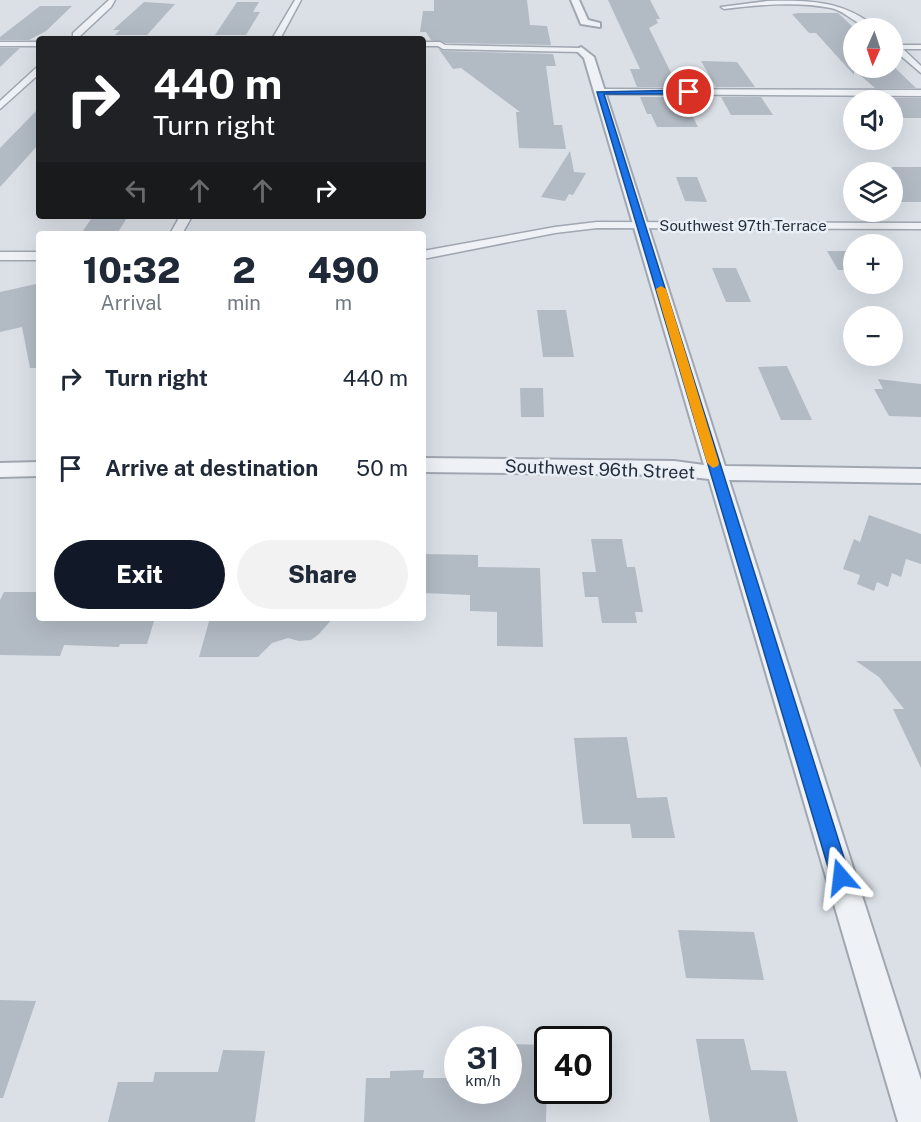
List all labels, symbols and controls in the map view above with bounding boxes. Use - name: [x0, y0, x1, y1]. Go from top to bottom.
- north arrow: [843, 18, 903, 78]
- map controls: [843, 18, 903, 366]
- text: 440 m: [153, 59, 282, 108]
- icon: right: [54, 60, 132, 138]
- pin: [663, 66, 714, 117]
- icon: arrive: [672, 75, 705, 108]
- button: sound: [843, 90, 903, 150]
- text: Turn right: [153, 109, 276, 141]
- button: layers: [843, 162, 903, 222]
- icon: left: [120, 174, 153, 207]
- icon: ahead: [183, 174, 216, 207]
- icon: ahead: [246, 174, 279, 207]
- icon: right: [309, 174, 342, 207]
- street label: Southwest 97th Terrace: [659, 217, 827, 234]
- button: +: [843, 234, 903, 294]
- text: 10:32: [83, 249, 180, 291]
- text: 2: [232, 249, 256, 291]
- text: 490: [307, 249, 379, 291]
- text: Arrival: [101, 291, 162, 315]
- text: min: [227, 291, 261, 315]
- text: m: [335, 291, 352, 315]
- button: −: [843, 306, 903, 366]
- icon: right: [54, 362, 87, 395]
- text: Turn right: [105, 365, 208, 391]
- text: 440 m: [343, 365, 408, 391]
- icon: arrive: [54, 452, 87, 485]
- text: Arrive at destination: [105, 455, 318, 481]
- text: 50 m: [356, 455, 408, 481]
- street label: Southwest 96th Street: [504, 455, 696, 483]
- button: Exit: [54, 540, 225, 609]
- button: Share: [237, 540, 408, 609]
- position arrow: [809, 845, 873, 909]
- speed limit sign: 40: [534, 1026, 612, 1104]
- text: 31: [467, 1040, 499, 1076]
- text: km/h: [465, 1072, 501, 1089]

